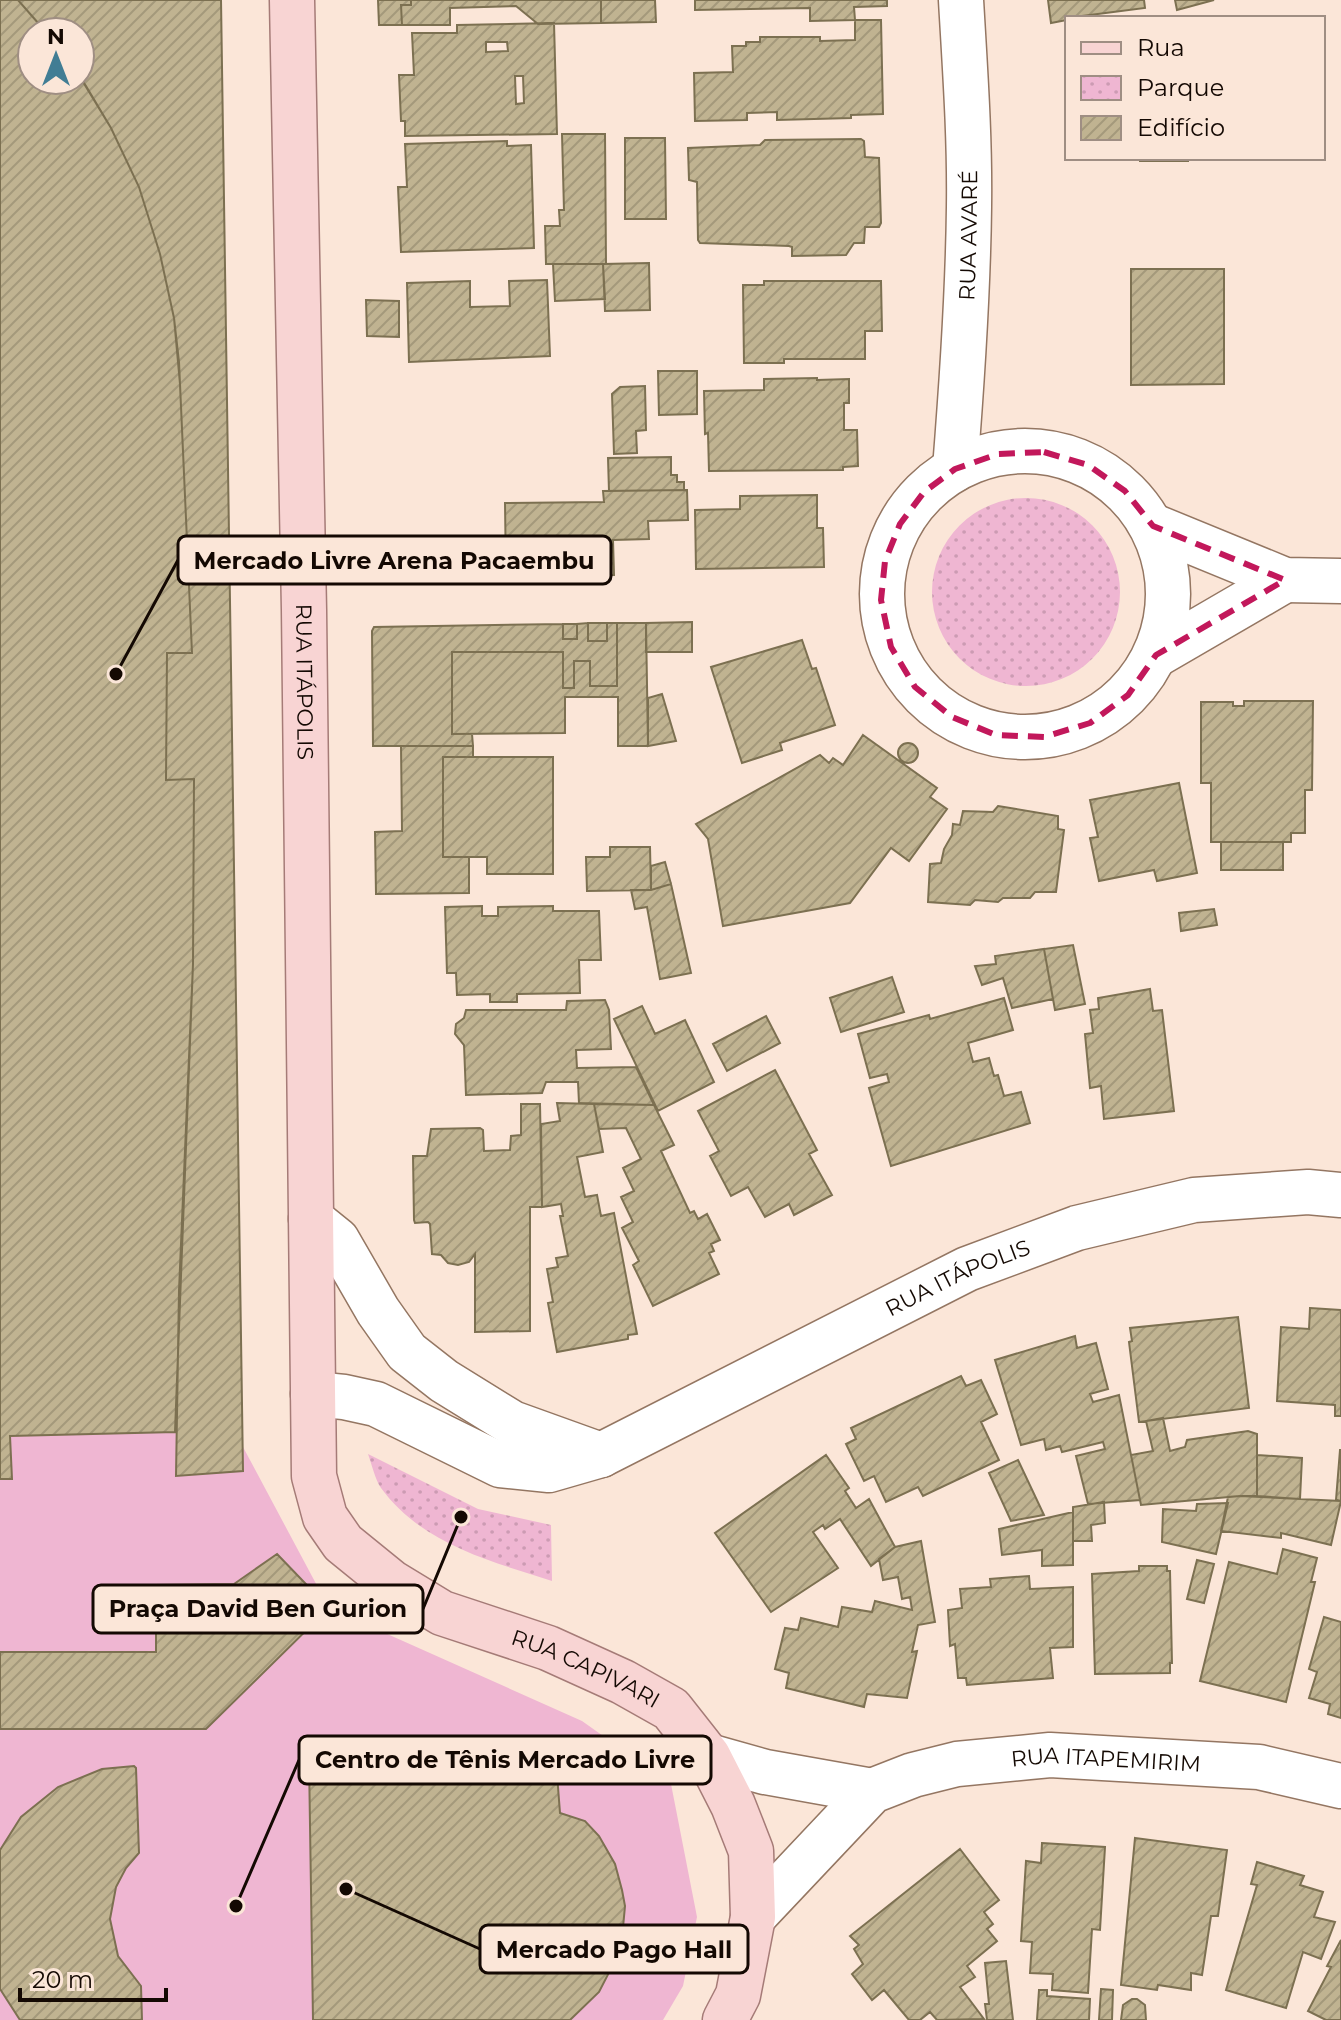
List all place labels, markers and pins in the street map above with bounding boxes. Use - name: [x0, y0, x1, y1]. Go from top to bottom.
- callout: Mercado Livre Arena Pacaembu: [178, 536, 611, 584]
- callout: Praça David Ben Gurion: [93, 1585, 423, 1633]
- callout: Centro de Tênis Mercado Livre: [299, 1736, 711, 1784]
- callout: Mercado Pago Hall: [480, 1925, 748, 1973]

